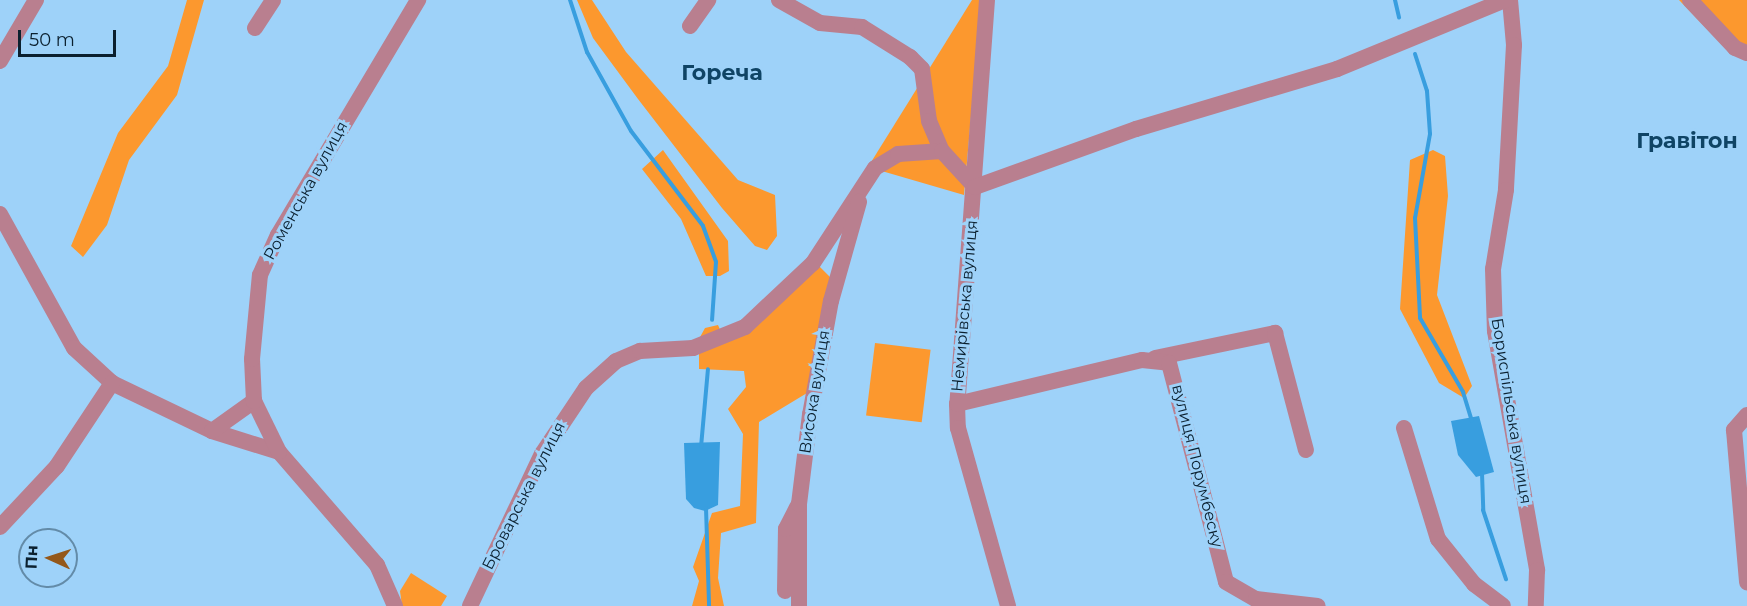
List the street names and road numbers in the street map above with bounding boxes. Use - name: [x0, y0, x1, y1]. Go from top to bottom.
- street label: Роменська вулиця: [260, 118, 352, 264]
- street label: Немирівська вулиця: [948, 219, 982, 393]
- street label: Бориспільська вулиця: [1487, 317, 1535, 505]
- street label: Висока вулиця: [796, 329, 834, 455]
- street label: вулиця Порумбеску: [1167, 383, 1227, 549]
- street label: Броварська вулиця: [478, 419, 570, 573]

